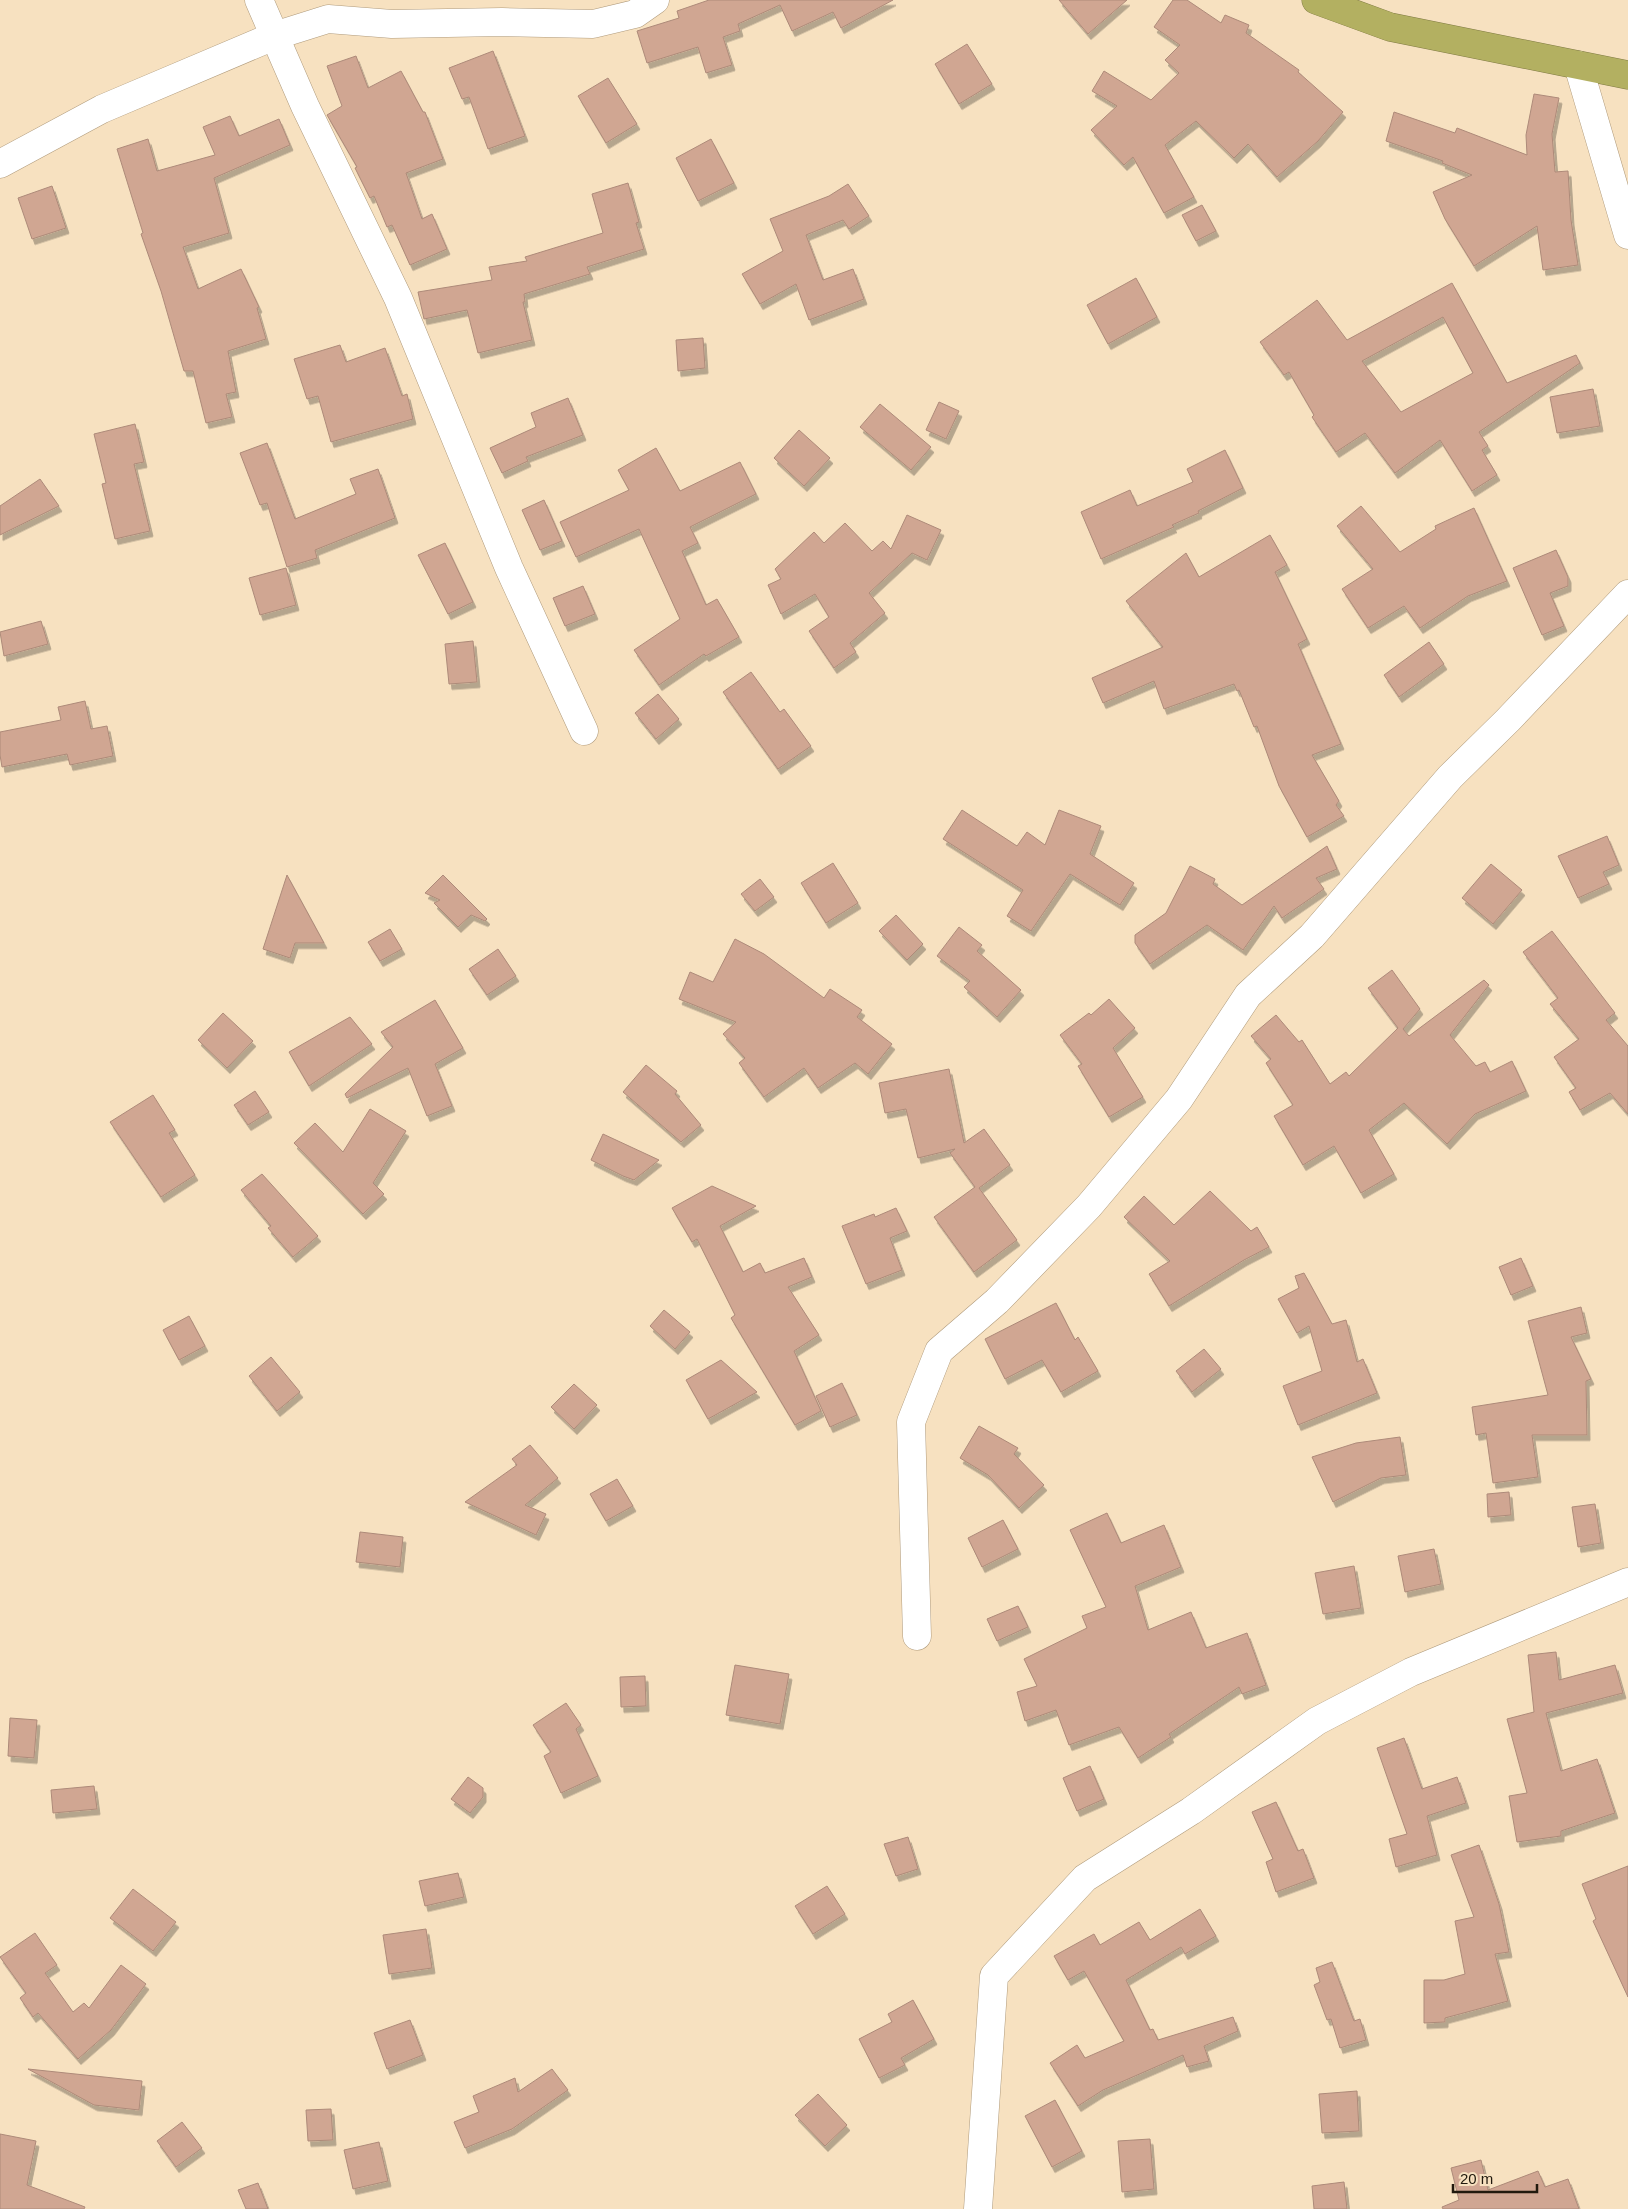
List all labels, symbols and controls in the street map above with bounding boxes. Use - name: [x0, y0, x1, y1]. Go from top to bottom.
- scale bar: [1453, 2162, 1537, 2194]
- text: 20 m: [1460, 2170, 1493, 2187]

